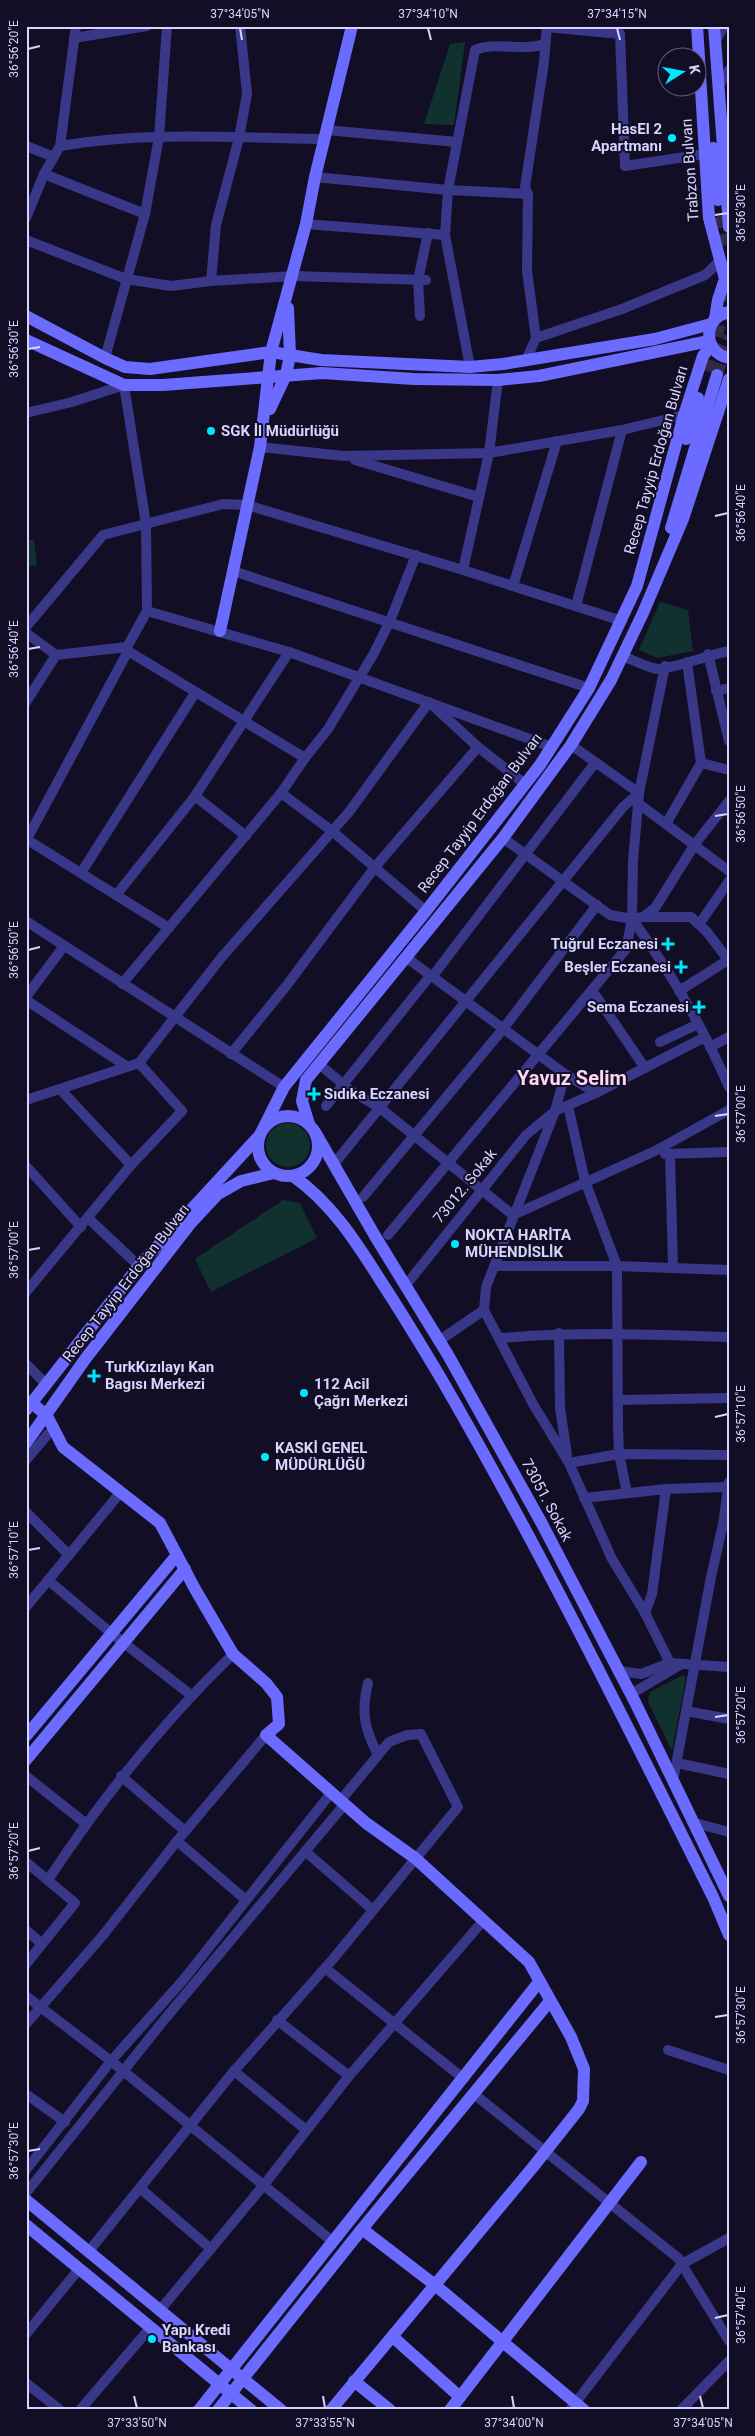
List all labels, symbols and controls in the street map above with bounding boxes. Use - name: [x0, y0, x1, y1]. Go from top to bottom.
- text: 37°34'05"N: [210, 7, 270, 21]
- text: 37°34'10"N: [398, 7, 458, 21]
- text: 37°34'15"N: [587, 7, 647, 21]
- text: 36°56'20"E: [7, 20, 21, 78]
- north arrow: [658, 48, 708, 98]
- text: K: [686, 64, 703, 76]
- street label: Trabzon Bulvarı: [677, 118, 703, 222]
- place label: HasEl 2 Apartmanı: [591, 120, 662, 155]
- marker: HasEl 2 Apartmanı: [666, 132, 678, 144]
- text: 36°56'30"E: [734, 184, 748, 242]
- text: 36°56'30"E: [7, 320, 21, 378]
- street label: Recep Tayyip Erdoğan Bulvarı: [620, 364, 692, 556]
- place label: SGK İl Müdürlüğü: [221, 422, 339, 440]
- marker: SGK İl Müdürlüğü: [205, 425, 217, 437]
- text: 36°56'40"E: [734, 484, 748, 542]
- text: 36°56'40"E: [7, 620, 21, 678]
- street label: Recep Tayyip Erdoğan Bulvarı: [414, 730, 546, 896]
- text: 36°56'50"E: [734, 785, 748, 843]
- text: 36°56'50"E: [7, 921, 21, 979]
- place label: Tuğrul Eczanesi: [551, 935, 658, 953]
- marker: Tuğrul Eczanesi: [662, 938, 674, 950]
- place label: Beşler Eczanesi: [564, 958, 671, 976]
- marker: Beşler Eczanesi: [675, 961, 687, 973]
- place label: Sema Eczanesi: [587, 998, 689, 1016]
- marker: Sema Eczanesi: [693, 1001, 705, 1013]
- district label: Yavuz Selim: [517, 1066, 627, 1090]
- place label: Sıdıka Eczanesi: [324, 1085, 430, 1103]
- text: 36°57'00"E: [734, 1085, 748, 1143]
- marker: Sıdıka Eczanesi: [308, 1088, 320, 1100]
- street label: 73012. Sokak: [429, 1145, 501, 1227]
- street label: Recep Tayyip Erdoğan Bulvarı: [59, 1200, 193, 1366]
- text: 36°57'00"E: [7, 1221, 21, 1279]
- place label: NOKTA HARİTA MÜHENDİSLİK: [465, 1226, 572, 1261]
- marker: NOKTA HARİTA MÜHENDİSLİK: [449, 1238, 461, 1250]
- place label: TurkKızılayı Kan Bagısı Merkezi: [105, 1358, 214, 1393]
- marker: TurkKızılayı Kan Bagısı Merkezi: [87, 1369, 101, 1383]
- place label: 112 Acil Çağrı Merkezi: [314, 1375, 408, 1410]
- text: 36°57'10"E: [734, 1385, 748, 1443]
- marker: 112 Acil Çağrı Merkezi: [298, 1387, 310, 1399]
- place label: KASKİ GENEL MÜDÜRLÜĞÜ: [275, 1439, 367, 1474]
- marker: KASKİ GENEL MÜDÜRLÜĞÜ: [259, 1451, 271, 1463]
- street label: 73051. Sokak: [518, 1456, 576, 1545]
- text: 36°57'10"E: [7, 1521, 21, 1579]
- text: 36°57'20"E: [734, 1686, 748, 1744]
- text: 36°57'20"E: [7, 1822, 21, 1880]
- text: 36°57'30"E: [734, 1986, 748, 2044]
- text: 36°57'30"E: [7, 2122, 21, 2180]
- text: 36°57'40"E: [734, 2286, 748, 2344]
- place label: Yapı Kredi Bankası: [162, 2321, 231, 2356]
- marker: Yapı Kredi Bankası: [146, 2333, 158, 2345]
- text: 37°33'50"N: [107, 2416, 167, 2430]
- text: 37°33'55"N: [295, 2416, 355, 2430]
- text: 37°34'00"N: [484, 2416, 544, 2430]
- text: 37°34'05"N: [673, 2416, 733, 2430]

